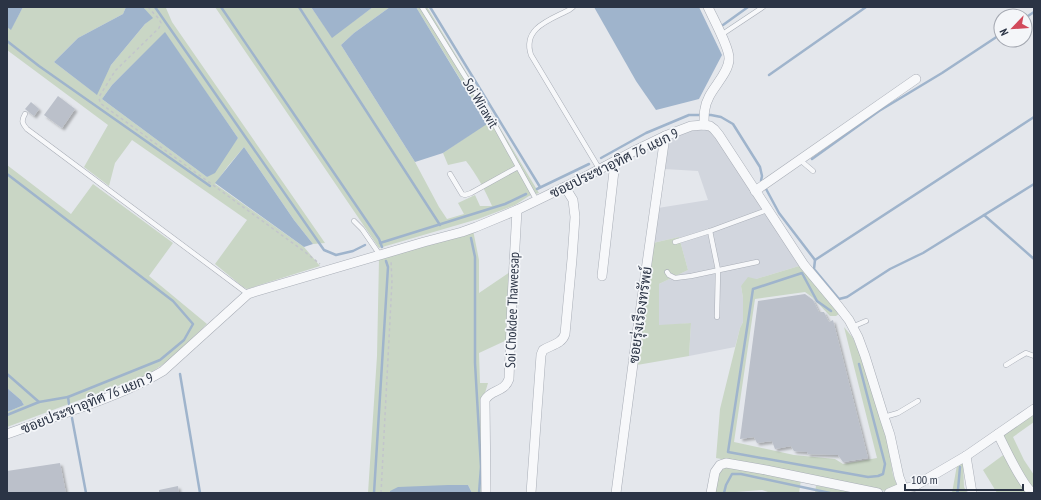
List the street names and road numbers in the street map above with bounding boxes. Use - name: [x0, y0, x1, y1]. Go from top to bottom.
- street label: Soi Wirawit: [459, 75, 503, 131]
- street label: ซอยประชาอุทิศ 76 แยก 9: [547, 124, 682, 203]
- street label: Soi Chokdee Thaweesap: [501, 252, 523, 368]
- street label: ซอยรุ่งเรืองทรัพย์: [624, 265, 657, 365]
- street label: ซอยประชาอุทิศ 76 แยก 9: [18, 368, 156, 439]

